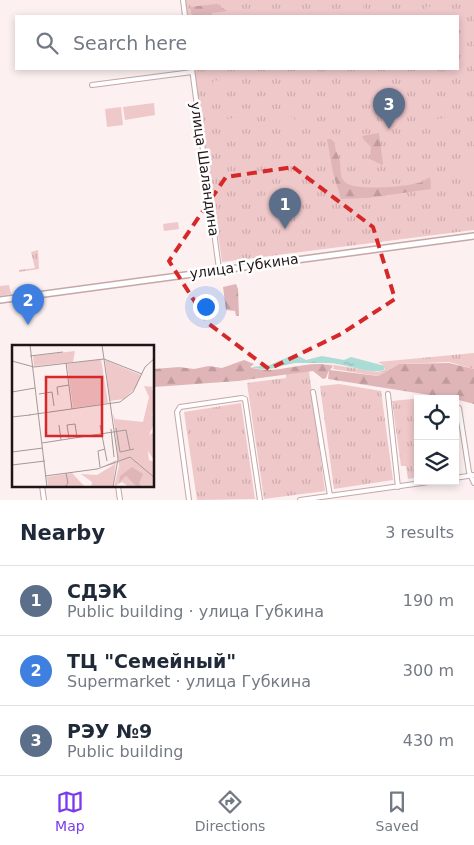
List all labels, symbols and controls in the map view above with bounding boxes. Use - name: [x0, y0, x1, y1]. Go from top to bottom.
- search box: [15, 15, 459, 70]
- icon: search: [33, 29, 61, 57]
- text: Search here: [73, 32, 187, 54]
- pin: 3: [373, 88, 405, 129]
- street label: улица Шаландина: [188, 101, 222, 237]
- pin: 1: [269, 188, 301, 229]
- street label: улица Губкина: [189, 250, 299, 282]
- pin: 2: [12, 284, 44, 325]
- your location: [193, 294, 219, 320]
- inset map: [12, 345, 155, 488]
- map controls: [414, 395, 459, 485]
- button: locate: [414, 395, 459, 440]
- button: layers: [414, 440, 459, 485]
- text: Nearby: [20, 521, 105, 545]
- text: 3 results: [385, 523, 454, 542]
- text: СДЭК: [67, 580, 127, 602]
- text: 1: [30, 591, 42, 610]
- text: 190 m: [403, 591, 454, 610]
- text: Public building · улица Губкина: [67, 602, 324, 621]
- text: ТЦ "Семейный": [67, 650, 236, 672]
- text: 2: [30, 661, 42, 680]
- text: 300 m: [403, 661, 454, 680]
- text: Supermarket · улица Губкина: [67, 672, 311, 691]
- text: РЭУ №9: [67, 720, 152, 742]
- text: 3: [30, 731, 42, 750]
- text: 430 m: [403, 731, 454, 750]
- text: Public building: [67, 742, 184, 761]
- tab: Map: [55, 788, 85, 834]
- tab: Directions: [195, 788, 265, 834]
- tab: Saved: [376, 788, 419, 834]

